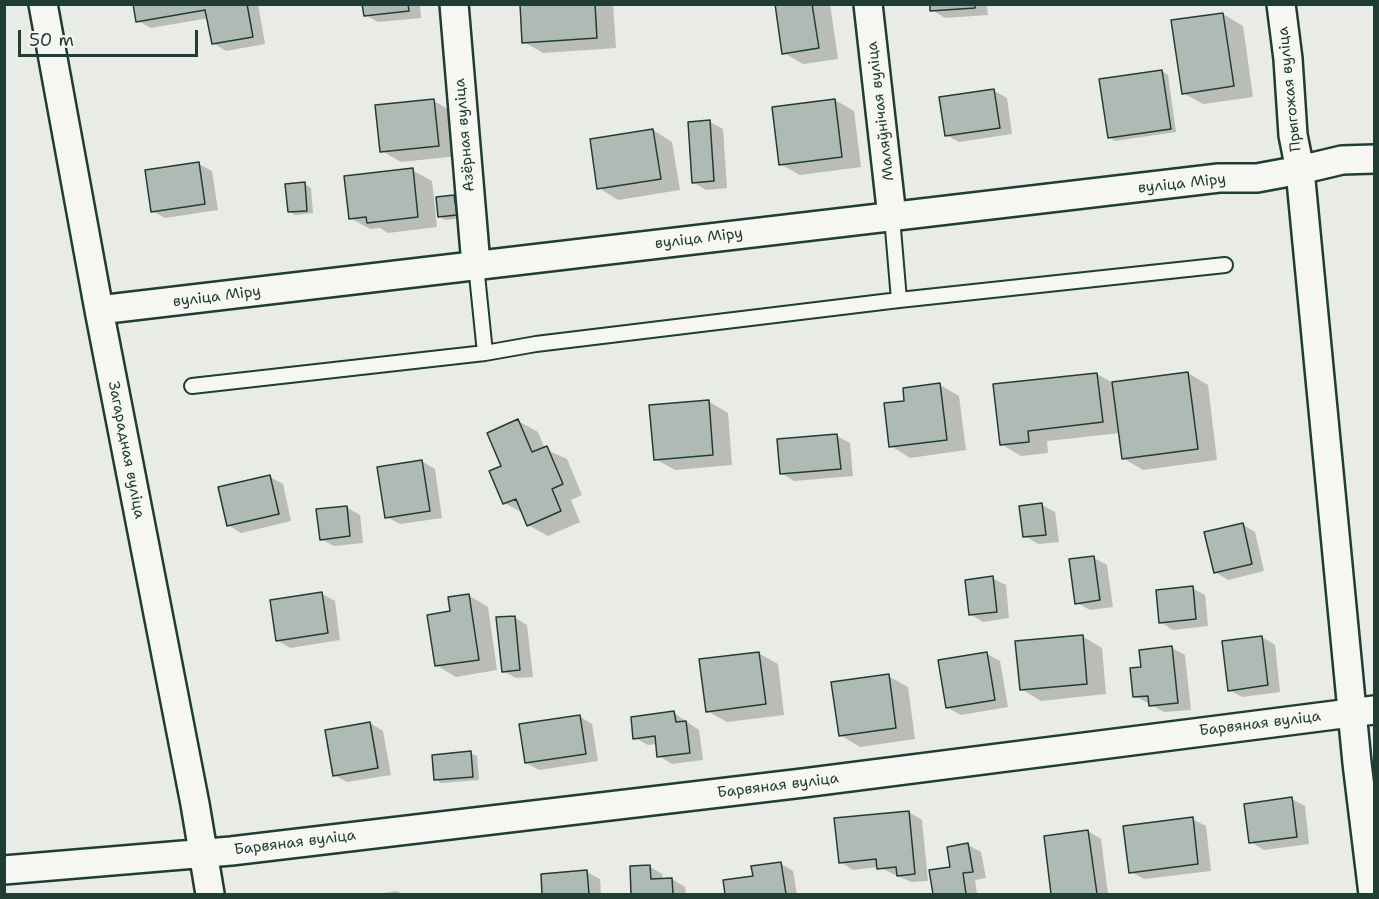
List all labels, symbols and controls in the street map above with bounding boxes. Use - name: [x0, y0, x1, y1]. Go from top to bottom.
- scale bar: [21, 18, 201, 56]
- street label: Прыгожая вуліца: [1274, 26, 1306, 152]
- text: 50 m: [29, 28, 74, 52]
- street label: Маляўнічая вуліца: [864, 40, 898, 182]
- street label: Азёрная вуліца: [451, 77, 479, 193]
- street label: вуліца Міру: [1137, 170, 1227, 198]
- street label: вуліца Міру: [654, 225, 744, 253]
- street label: вуліца Міру: [172, 283, 262, 311]
- street label: Загарадная вуліца: [104, 380, 148, 520]
- street label: Барвяная вуліца: [1198, 708, 1322, 740]
- street label: Барвяная вуліца: [716, 770, 840, 802]
- street label: Барвяная вуліца: [233, 827, 357, 859]

